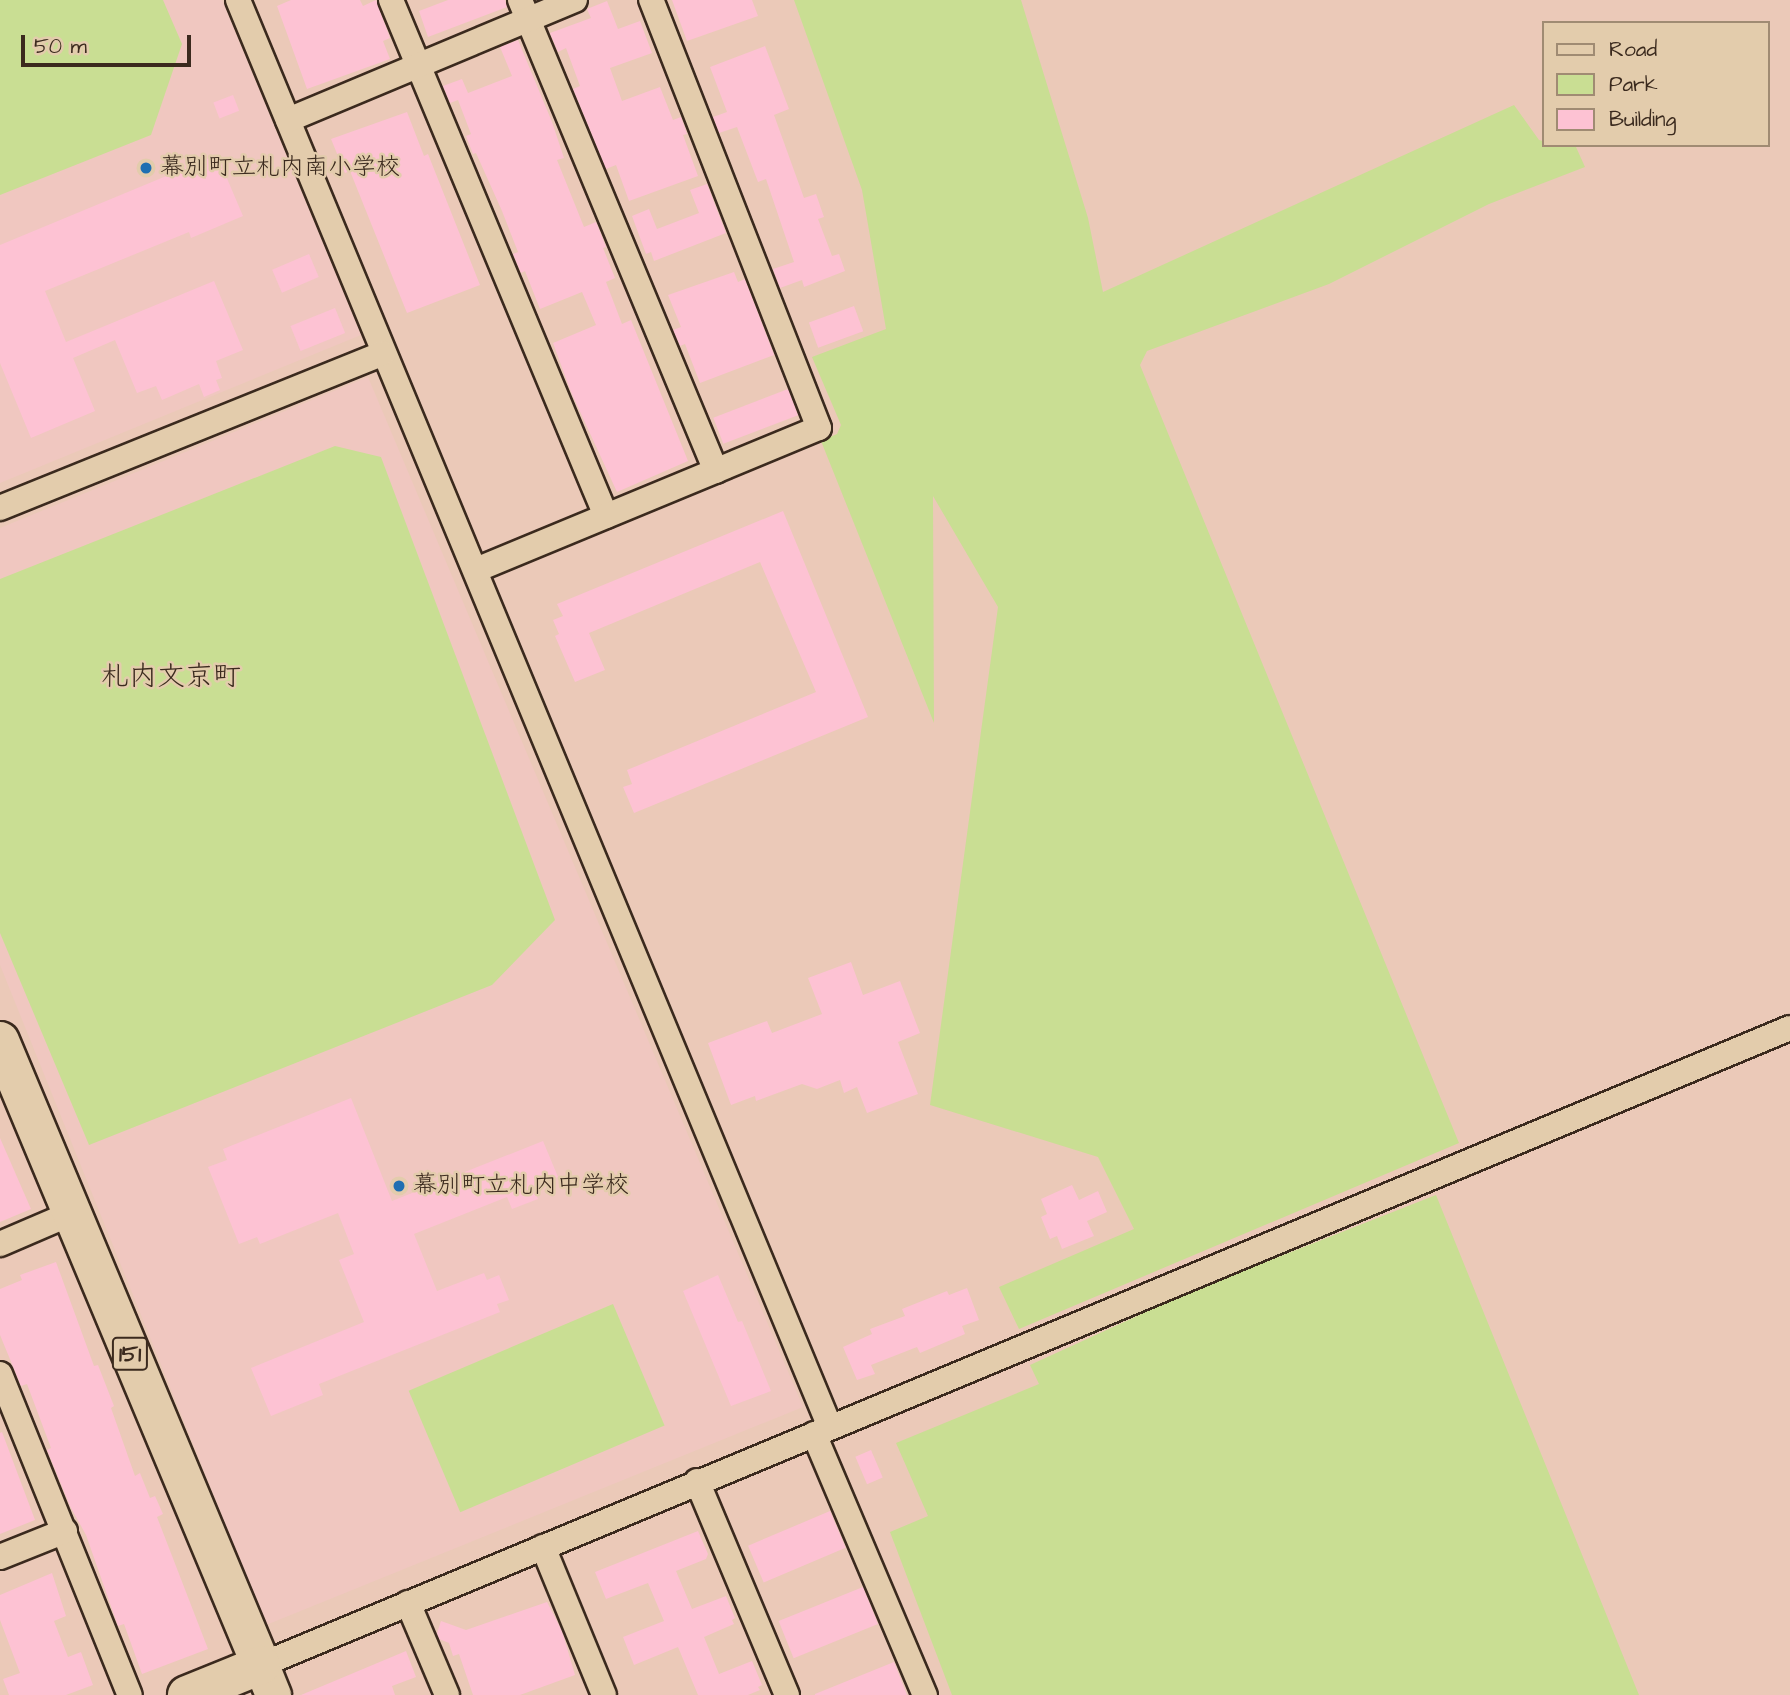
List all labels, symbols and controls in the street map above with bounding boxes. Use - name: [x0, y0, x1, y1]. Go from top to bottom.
- scale bar: [24, 21, 194, 65]
- legend: [1542, 21, 1769, 147]
- text: 50 m: [34, 32, 87, 61]
- text: Road: [1609, 35, 1657, 64]
- text: Park: [1609, 70, 1658, 99]
- text: Building: [1609, 105, 1676, 134]
- place label: 幕別町立札内南小学校: [160, 154, 400, 182]
- marker: 幕別町立札内南小学校: [138, 160, 154, 176]
- district label: 札内文京町: [101, 660, 241, 694]
- place label: 幕別町立札内中学校: [413, 1172, 629, 1200]
- marker: 幕別町立札内中学校: [391, 1178, 407, 1194]
- road number: 151: [111, 1334, 149, 1373]

